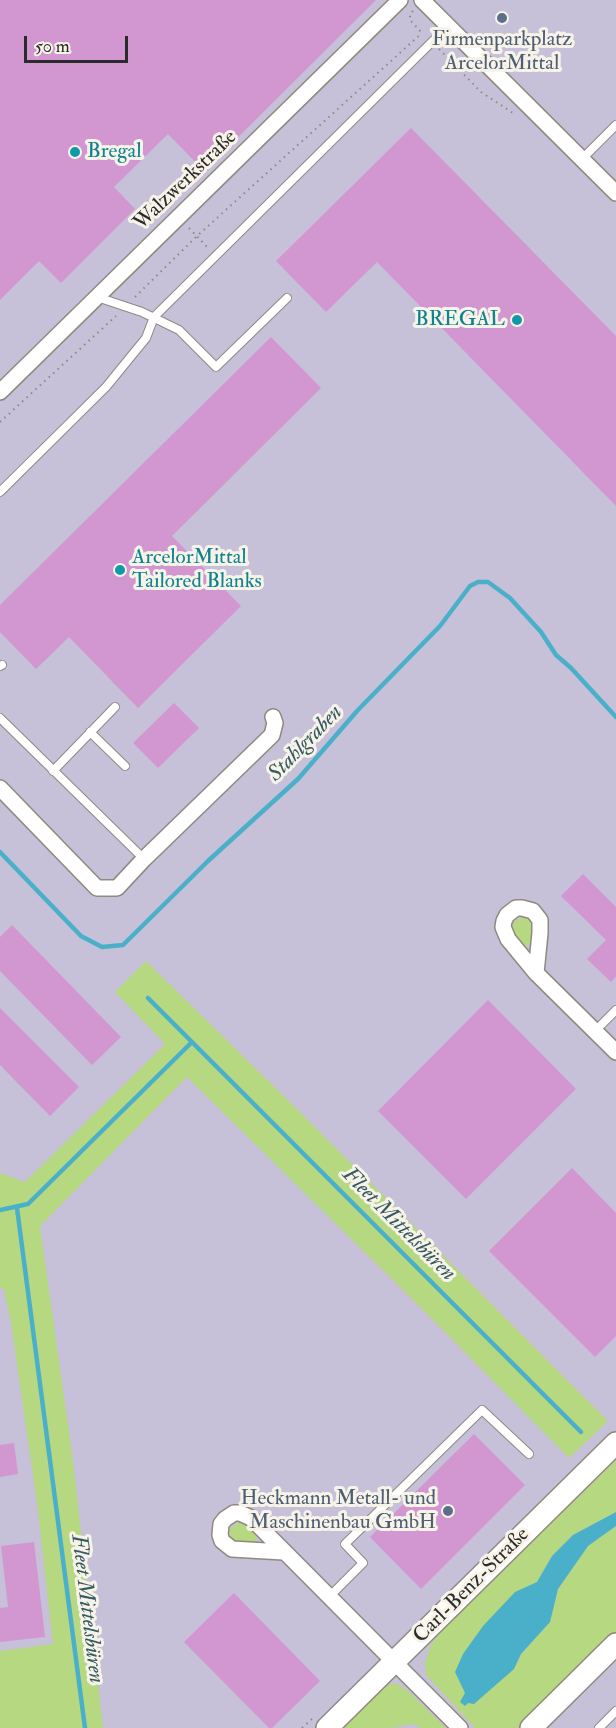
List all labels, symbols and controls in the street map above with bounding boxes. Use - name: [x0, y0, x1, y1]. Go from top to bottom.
- marker: Firmenparkplatz ArcelorMittal: [495, 11, 509, 25]
- scale bar: [27, 24, 130, 62]
- place label: Firmenparkplatz ArcelorMittal: [432, 27, 572, 77]
- text: 50 m: [35, 35, 70, 58]
- street label: Walzwerkstraße: [129, 126, 243, 236]
- place label: Bregal: [87, 139, 142, 165]
- marker: Bregal: [68, 145, 82, 159]
- place label: BREGAL: [415, 307, 505, 333]
- marker: BREGAL: [510, 313, 524, 327]
- place label: ArcelorMittal Tailored Blanks: [132, 545, 262, 595]
- marker: ArcelorMittal Tailored Blanks: [113, 563, 127, 577]
- water label: Stahlgraben: [263, 700, 349, 788]
- water label: Fleet Mittelsbüren: [336, 1163, 460, 1287]
- place label: Heckmann Metall- und Maschinenbau GmbH: [241, 1486, 436, 1536]
- marker: Heckmann Metall- und Maschinenbau GmbH: [441, 1504, 455, 1518]
- street label: Carl-Benz-Straße: [409, 1523, 535, 1649]
- water label: Fleet Mittelsbüren: [64, 1533, 108, 1685]

